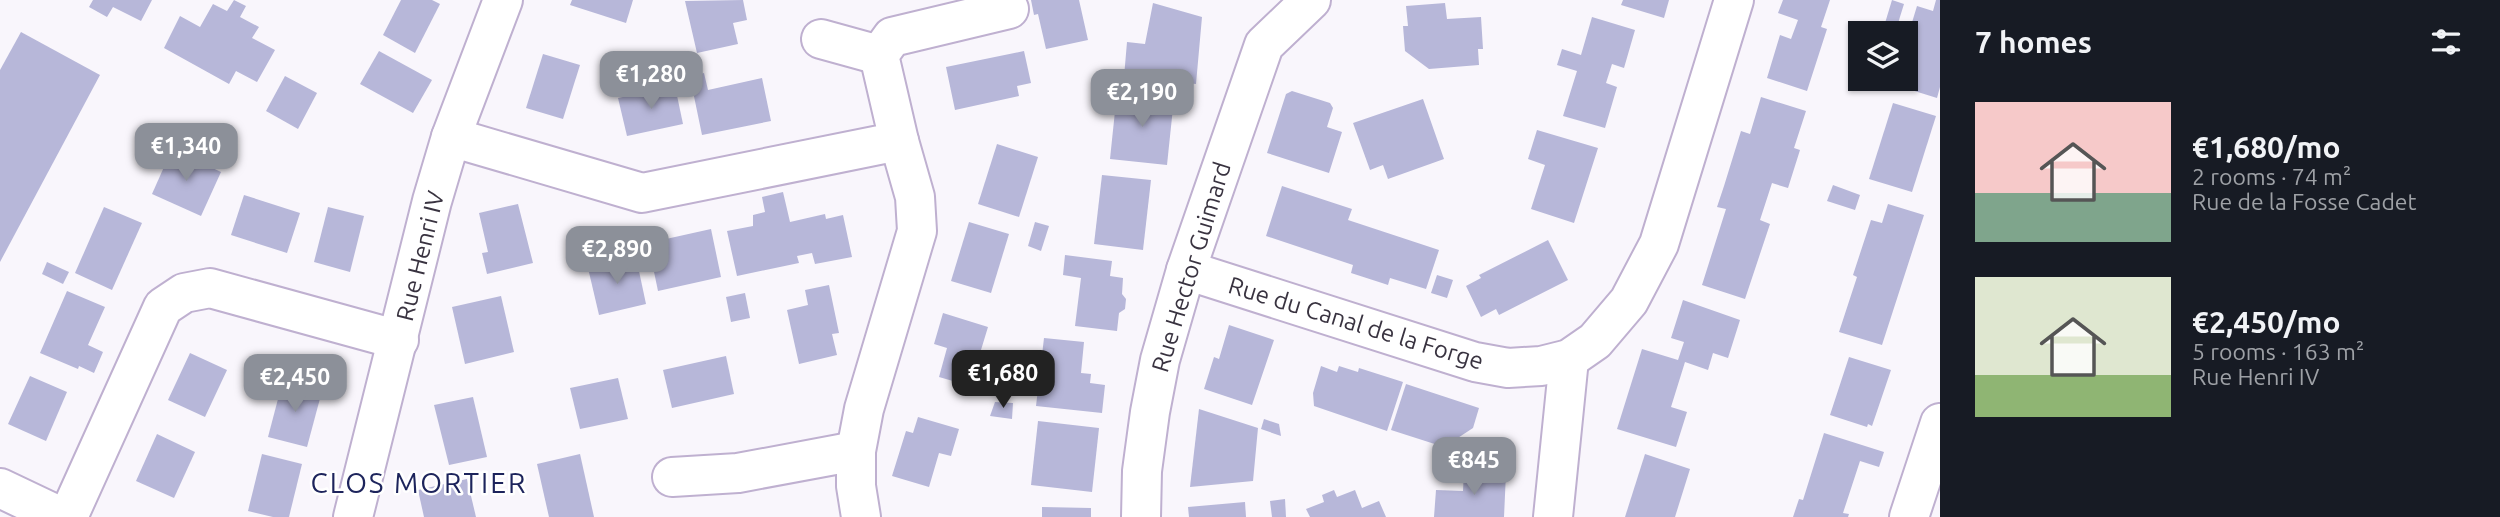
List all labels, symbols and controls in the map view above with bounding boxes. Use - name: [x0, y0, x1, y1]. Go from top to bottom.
- map controls: [1848, 21, 1918, 91]
- button: layers: [1848, 21, 1918, 91]
- icon: filters: [2427, 23, 2465, 61]
- text: 7 homes: [1975, 25, 2092, 59]
- pin: €1,280: [594, 52, 708, 111]
- text: €1,280: [616, 61, 686, 86]
- pin: €2,190: [1085, 69, 1199, 129]
- text: €2,190: [1107, 79, 1177, 104]
- pin: €1,340: [129, 124, 243, 183]
- icon: home: [2031, 130, 2115, 214]
- text: €1,680/mo: [2192, 130, 2341, 164]
- text: €1,340: [151, 133, 221, 158]
- street label: Rue Hector Guimard: [1146, 159, 1236, 375]
- text: 2 rooms · 74 m²: [2192, 164, 2351, 189]
- street label: Rue Henri IV: [391, 188, 449, 324]
- text: Rue de la Fosse Cadet: [2192, 189, 2417, 214]
- pin: €2,890: [560, 226, 674, 286]
- text: €2,890: [582, 236, 652, 261]
- street label: Rue du Canal de la Forge: [1225, 271, 1487, 375]
- icon: home: [2031, 305, 2115, 389]
- text: €2,450/mo: [2192, 305, 2341, 339]
- text: 5 rooms · 163 m²: [2192, 339, 2364, 364]
- pin: €1,680: [946, 350, 1060, 410]
- pin: €2,450: [238, 354, 352, 414]
- text: €1,680: [968, 360, 1038, 385]
- text: €2,450: [260, 364, 330, 389]
- text: Rue Henri IV: [2192, 364, 2319, 389]
- pin: €845: [1433, 438, 1515, 497]
- text: €845: [1448, 447, 1500, 472]
- district label: CLOS MORTIER: [311, 467, 527, 498]

